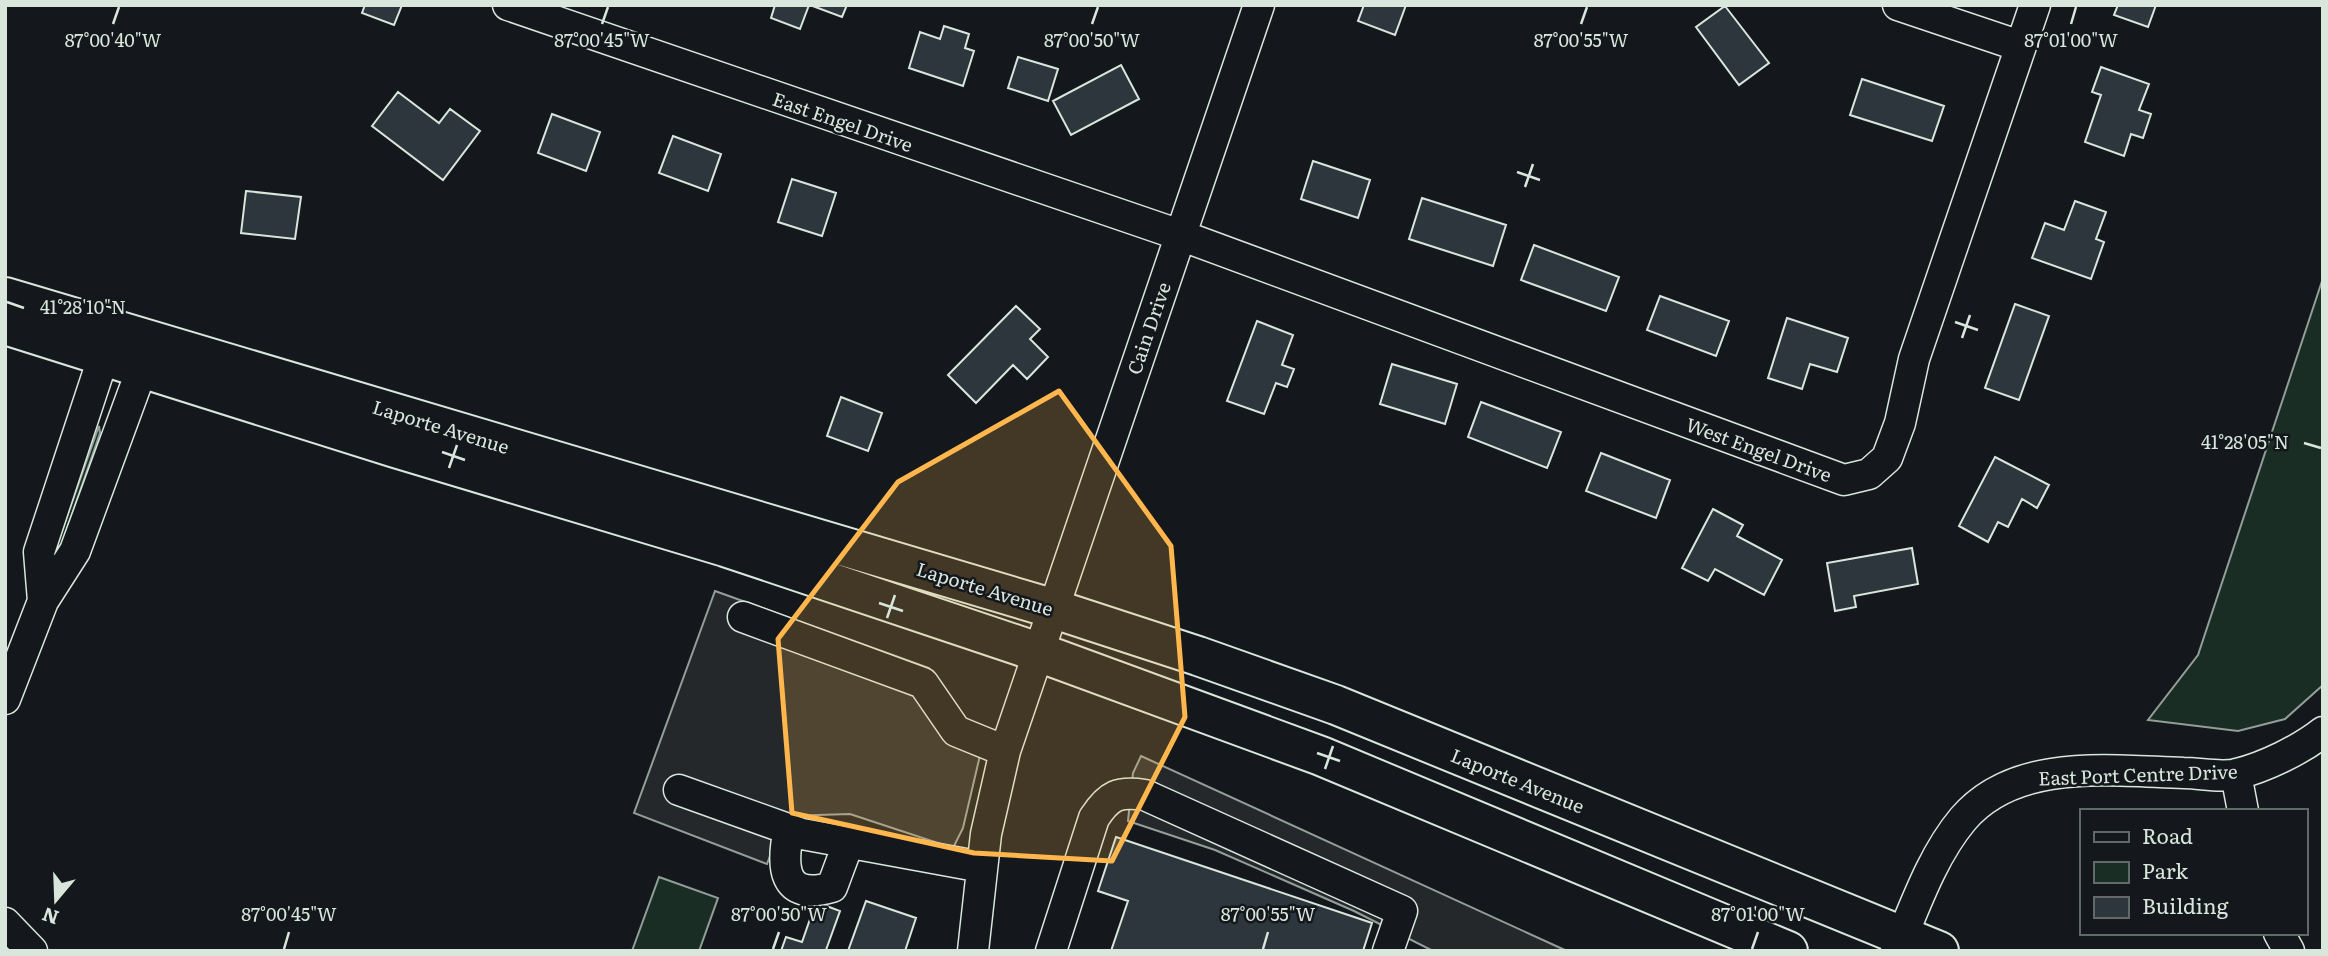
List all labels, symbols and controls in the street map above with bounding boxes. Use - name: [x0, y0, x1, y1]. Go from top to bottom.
- text: 87°00'40"W: [65, 26, 162, 53]
- text: 87°00'45"W: [554, 26, 650, 53]
- text: 87°00'50"W: [1044, 26, 1140, 53]
- text: 87°00'55"W: [1534, 26, 1629, 53]
- text: 87°01'00"W: [2024, 26, 2118, 53]
- street label: East Engel Drive: [769, 84, 917, 158]
- street label: Cain Drive: [1119, 278, 1177, 378]
- text: 41°28'10"N: [40, 293, 126, 320]
- street label: Laporte Avenue: [369, 392, 513, 460]
- street label: West Engel Drive: [1682, 410, 1836, 488]
- text: 41°28'05"N: [2201, 428, 2289, 455]
- street label: Laporte Avenue: [913, 554, 1057, 622]
- street label: Laporte Avenue: [1447, 740, 1589, 820]
- street label: East Port Centre Drive: [2038, 757, 2238, 791]
- legend: [2080, 809, 2307, 935]
- text: Road: [2142, 819, 2193, 850]
- text: Park: [2142, 854, 2188, 885]
- north arrow: [21, 865, 91, 935]
- text: Building: [2142, 889, 2229, 920]
- text: 87°00'45"W: [241, 900, 337, 927]
- text: 87°00'50"W: [731, 900, 827, 927]
- text: 87°00'55"W: [1221, 900, 1316, 927]
- text: 87°01'00"W: [1711, 900, 1805, 927]
- text: N: [38, 901, 62, 933]

